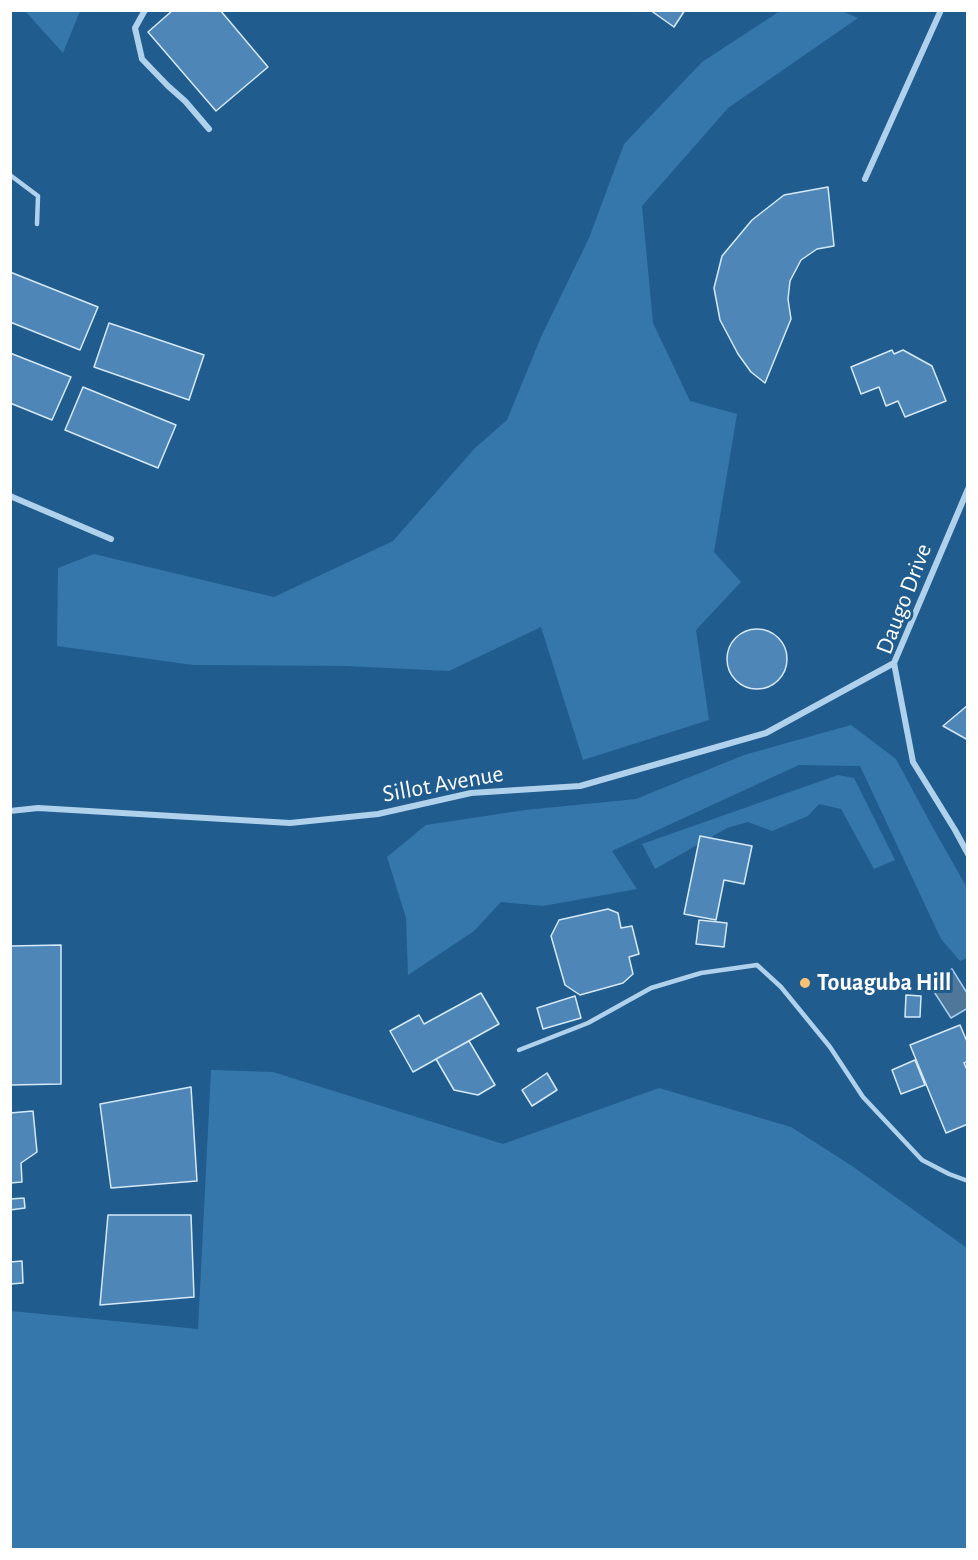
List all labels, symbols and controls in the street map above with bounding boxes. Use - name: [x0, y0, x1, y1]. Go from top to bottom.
- street label: Daugo Drive: [870, 540, 938, 658]
- street label: Sillot Avenue: [380, 759, 506, 809]
- place label: Touaguba Hill: [817, 969, 951, 997]
- marker: Touaguba Hill: [798, 976, 812, 990]

